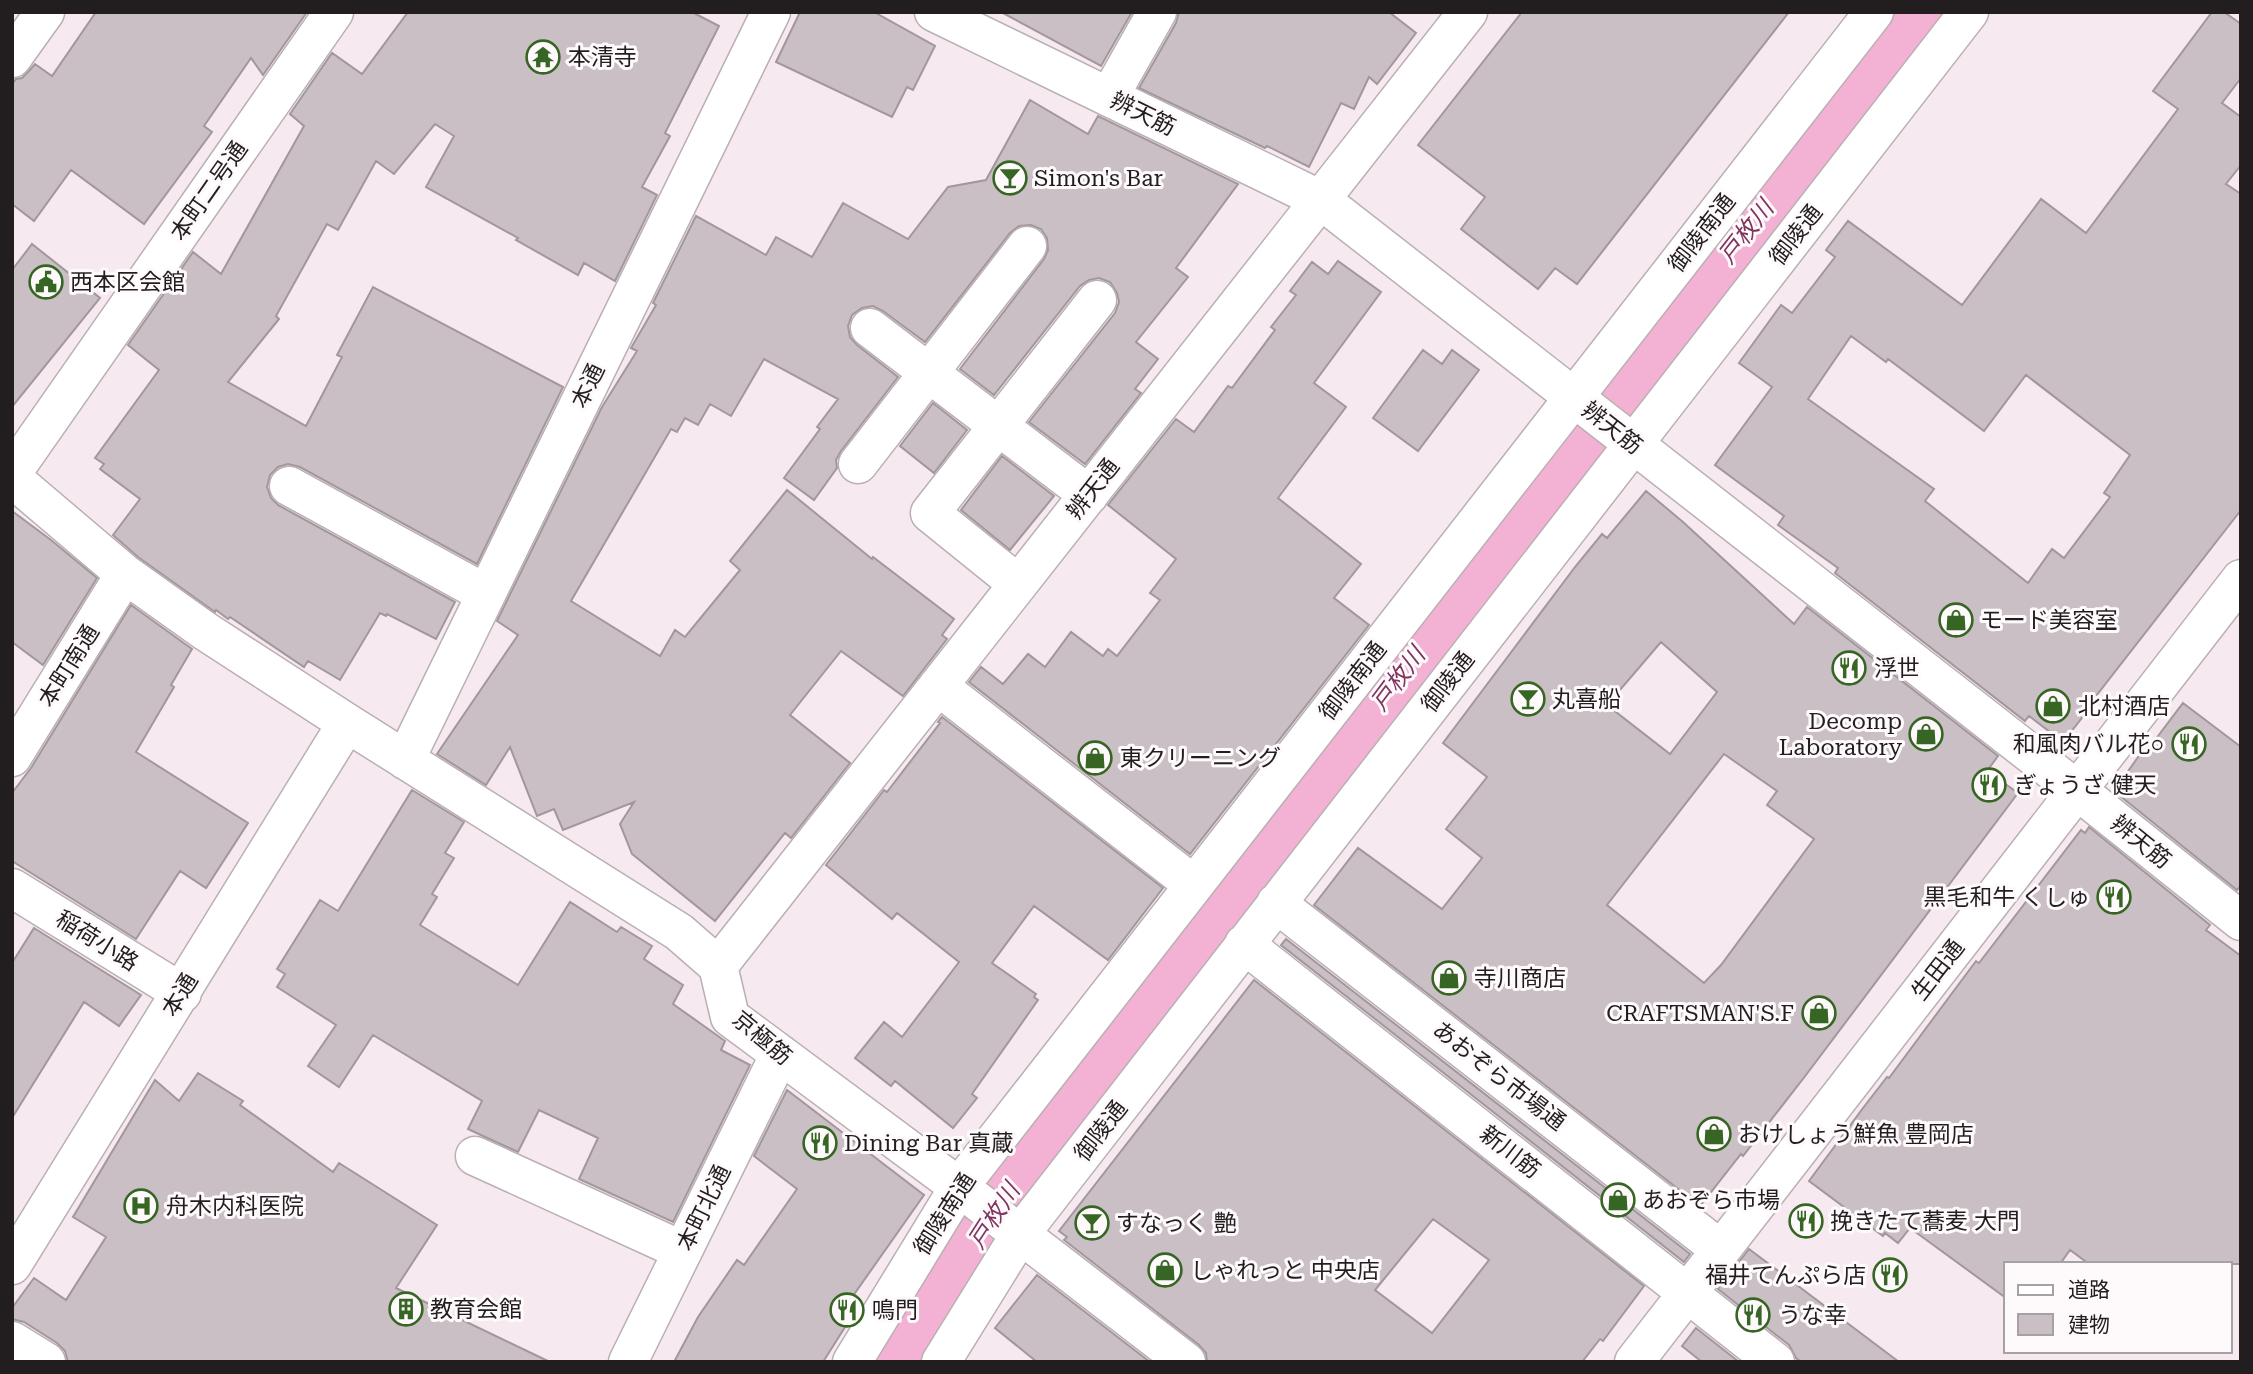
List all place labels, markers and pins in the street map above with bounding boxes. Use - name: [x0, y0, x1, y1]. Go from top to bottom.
- temple icon: 本清寺: [524, 38, 562, 76]
- place label: 本清寺: [568, 44, 637, 71]
- bar icon: Simon's Bar: [991, 159, 1029, 197]
- place label: Simon's Bar: [1034, 165, 1163, 192]
- public building icon: 西本区会館: [27, 263, 65, 301]
- place label: 西本区会館: [70, 269, 185, 296]
- shop icon: モード美容室: [1937, 601, 1975, 639]
- place label: モード美容室: [1980, 607, 2118, 634]
- restaurant icon: 浮世: [1830, 649, 1868, 687]
- place label: 浮世: [1874, 655, 1920, 682]
- bar icon: 丸喜船: [1509, 680, 1547, 718]
- place label: 丸喜船: [1552, 686, 1621, 713]
- shop icon: 北村酒店: [2034, 687, 2072, 725]
- place label: 北村酒店: [2078, 693, 2170, 720]
- place label: Decomp Laboratory: [1779, 708, 1902, 761]
- shop icon: Decomp Laboratory: [1907, 715, 1945, 753]
- restaurant icon: 和風肉バル花○: [2170, 725, 2208, 763]
- place label: 和風肉バル花○: [2012, 731, 2164, 758]
- shop icon: 東クリーニング: [1076, 739, 1114, 777]
- place label: 東クリーニング: [1120, 745, 1281, 772]
- restaurant icon: ぎょうざ 健天: [1970, 766, 2008, 804]
- place label: ぎょうざ 健天: [2014, 772, 2157, 799]
- restaurant icon: 黒毛和牛 くしゅ: [2095, 878, 2133, 916]
- place label: 黒毛和牛 くしゅ: [1923, 884, 2090, 911]
- shop icon: 寺川商店: [1430, 959, 1468, 997]
- place label: 寺川商店: [1474, 965, 1566, 992]
- shop icon: CRAFTSMAN'S.F: [1800, 994, 1838, 1032]
- place label: CRAFTSMAN'S.F: [1606, 1000, 1794, 1027]
- shop icon: おけしょう鮮魚 豊岡店: [1695, 1115, 1733, 1153]
- place label: おけしょう鮮魚 豊岡店: [1738, 1121, 1974, 1148]
- restaurant icon: Dining Bar 真蔵: [801, 1124, 839, 1162]
- place label: Dining Bar 真蔵: [844, 1130, 1014, 1157]
- shop icon: あおぞら市場: [1599, 1181, 1637, 1219]
- hospital icon: 舟木内科医院: [122, 1187, 160, 1225]
- place label: あおぞら市場: [1642, 1187, 1780, 1214]
- place label: 舟木内科医院: [166, 1193, 304, 1220]
- restaurant icon: 挽きたて蕎麦 大門: [1787, 1202, 1825, 1240]
- bar icon: すなっく 艶: [1073, 1204, 1111, 1242]
- place label: 挽きたて蕎麦 大門: [1830, 1208, 2020, 1235]
- place label: すなっく 艶: [1116, 1210, 1237, 1237]
- shop icon: しゃれっと 中央店: [1146, 1251, 1184, 1289]
- restaurant icon: 福井てんぷら店: [1871, 1256, 1909, 1294]
- place label: しゃれっと 中央店: [1190, 1257, 1380, 1284]
- place label: 福井てんぷら店: [1705, 1262, 1866, 1289]
- building icon: 教育会館: [387, 1290, 425, 1328]
- restaurant icon: 鳴門: [828, 1291, 866, 1329]
- place label: 教育会館: [430, 1296, 522, 1323]
- restaurant icon: うな幸: [1734, 1296, 1772, 1334]
- place label: 鳴門: [872, 1297, 918, 1324]
- place label: うな幸: [1778, 1302, 1847, 1329]

